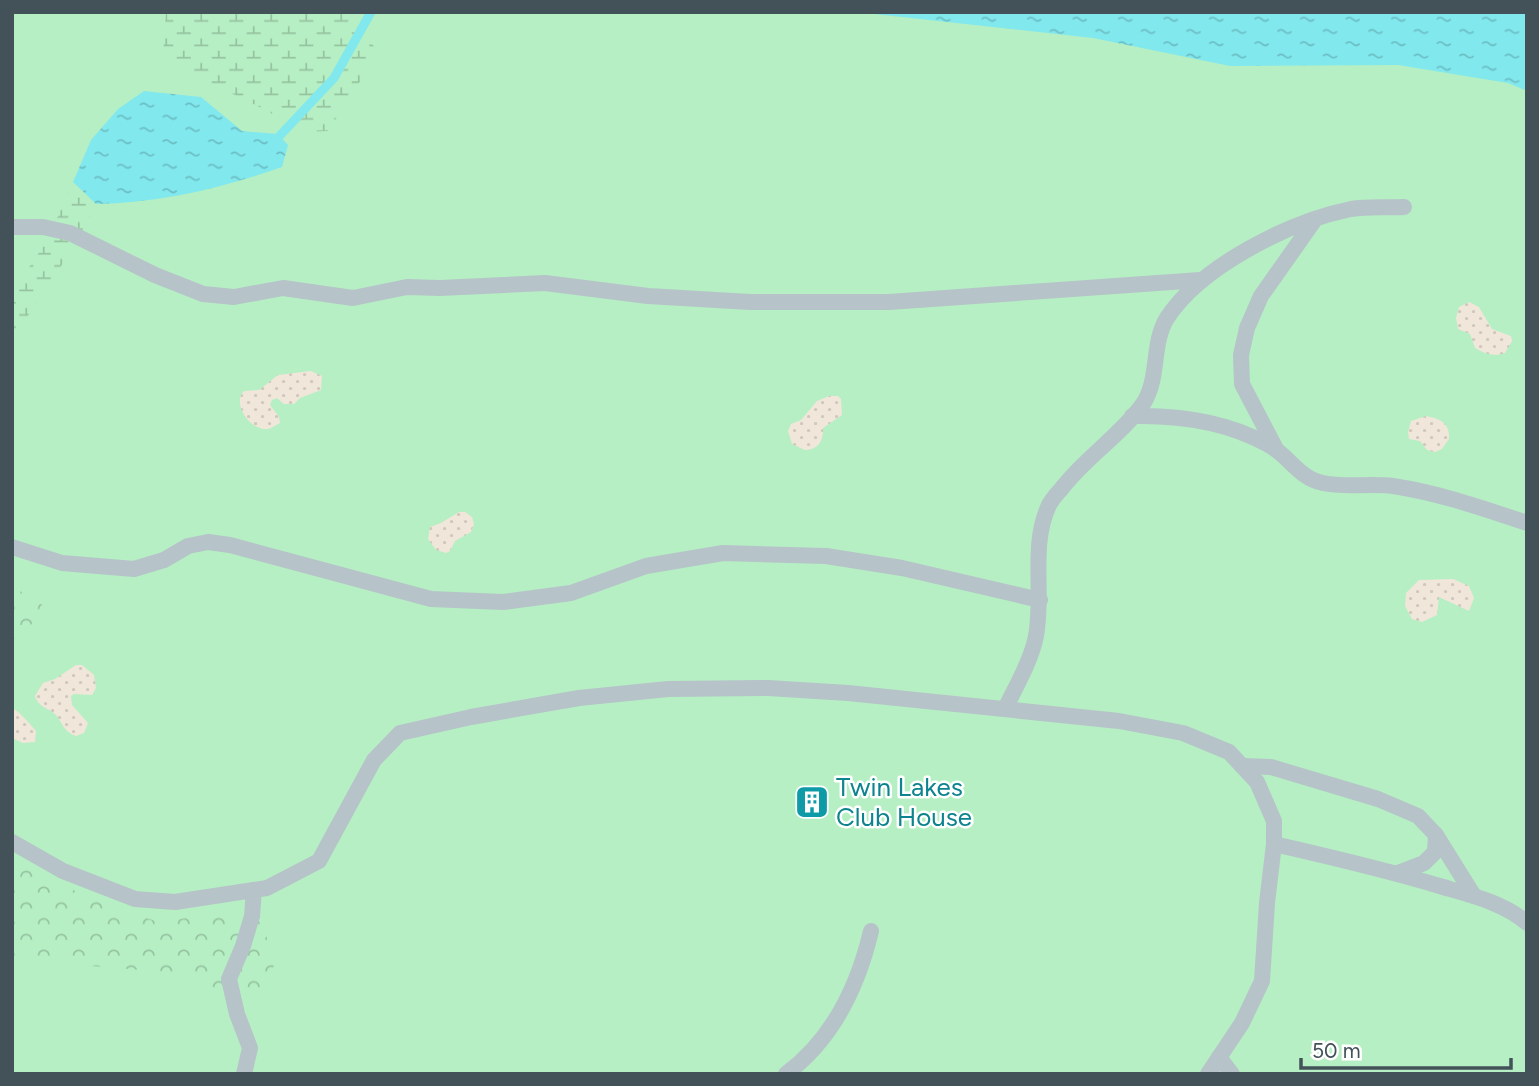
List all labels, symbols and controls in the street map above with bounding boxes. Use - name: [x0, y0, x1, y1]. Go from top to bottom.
- place label: Twin Lakes Club House: [836, 771, 972, 833]
- building icon: Twin Lakes Club House: [793, 783, 831, 821]
- scale bar: [1301, 1026, 1511, 1070]
- text: 50 m: [1312, 1038, 1361, 1063]

